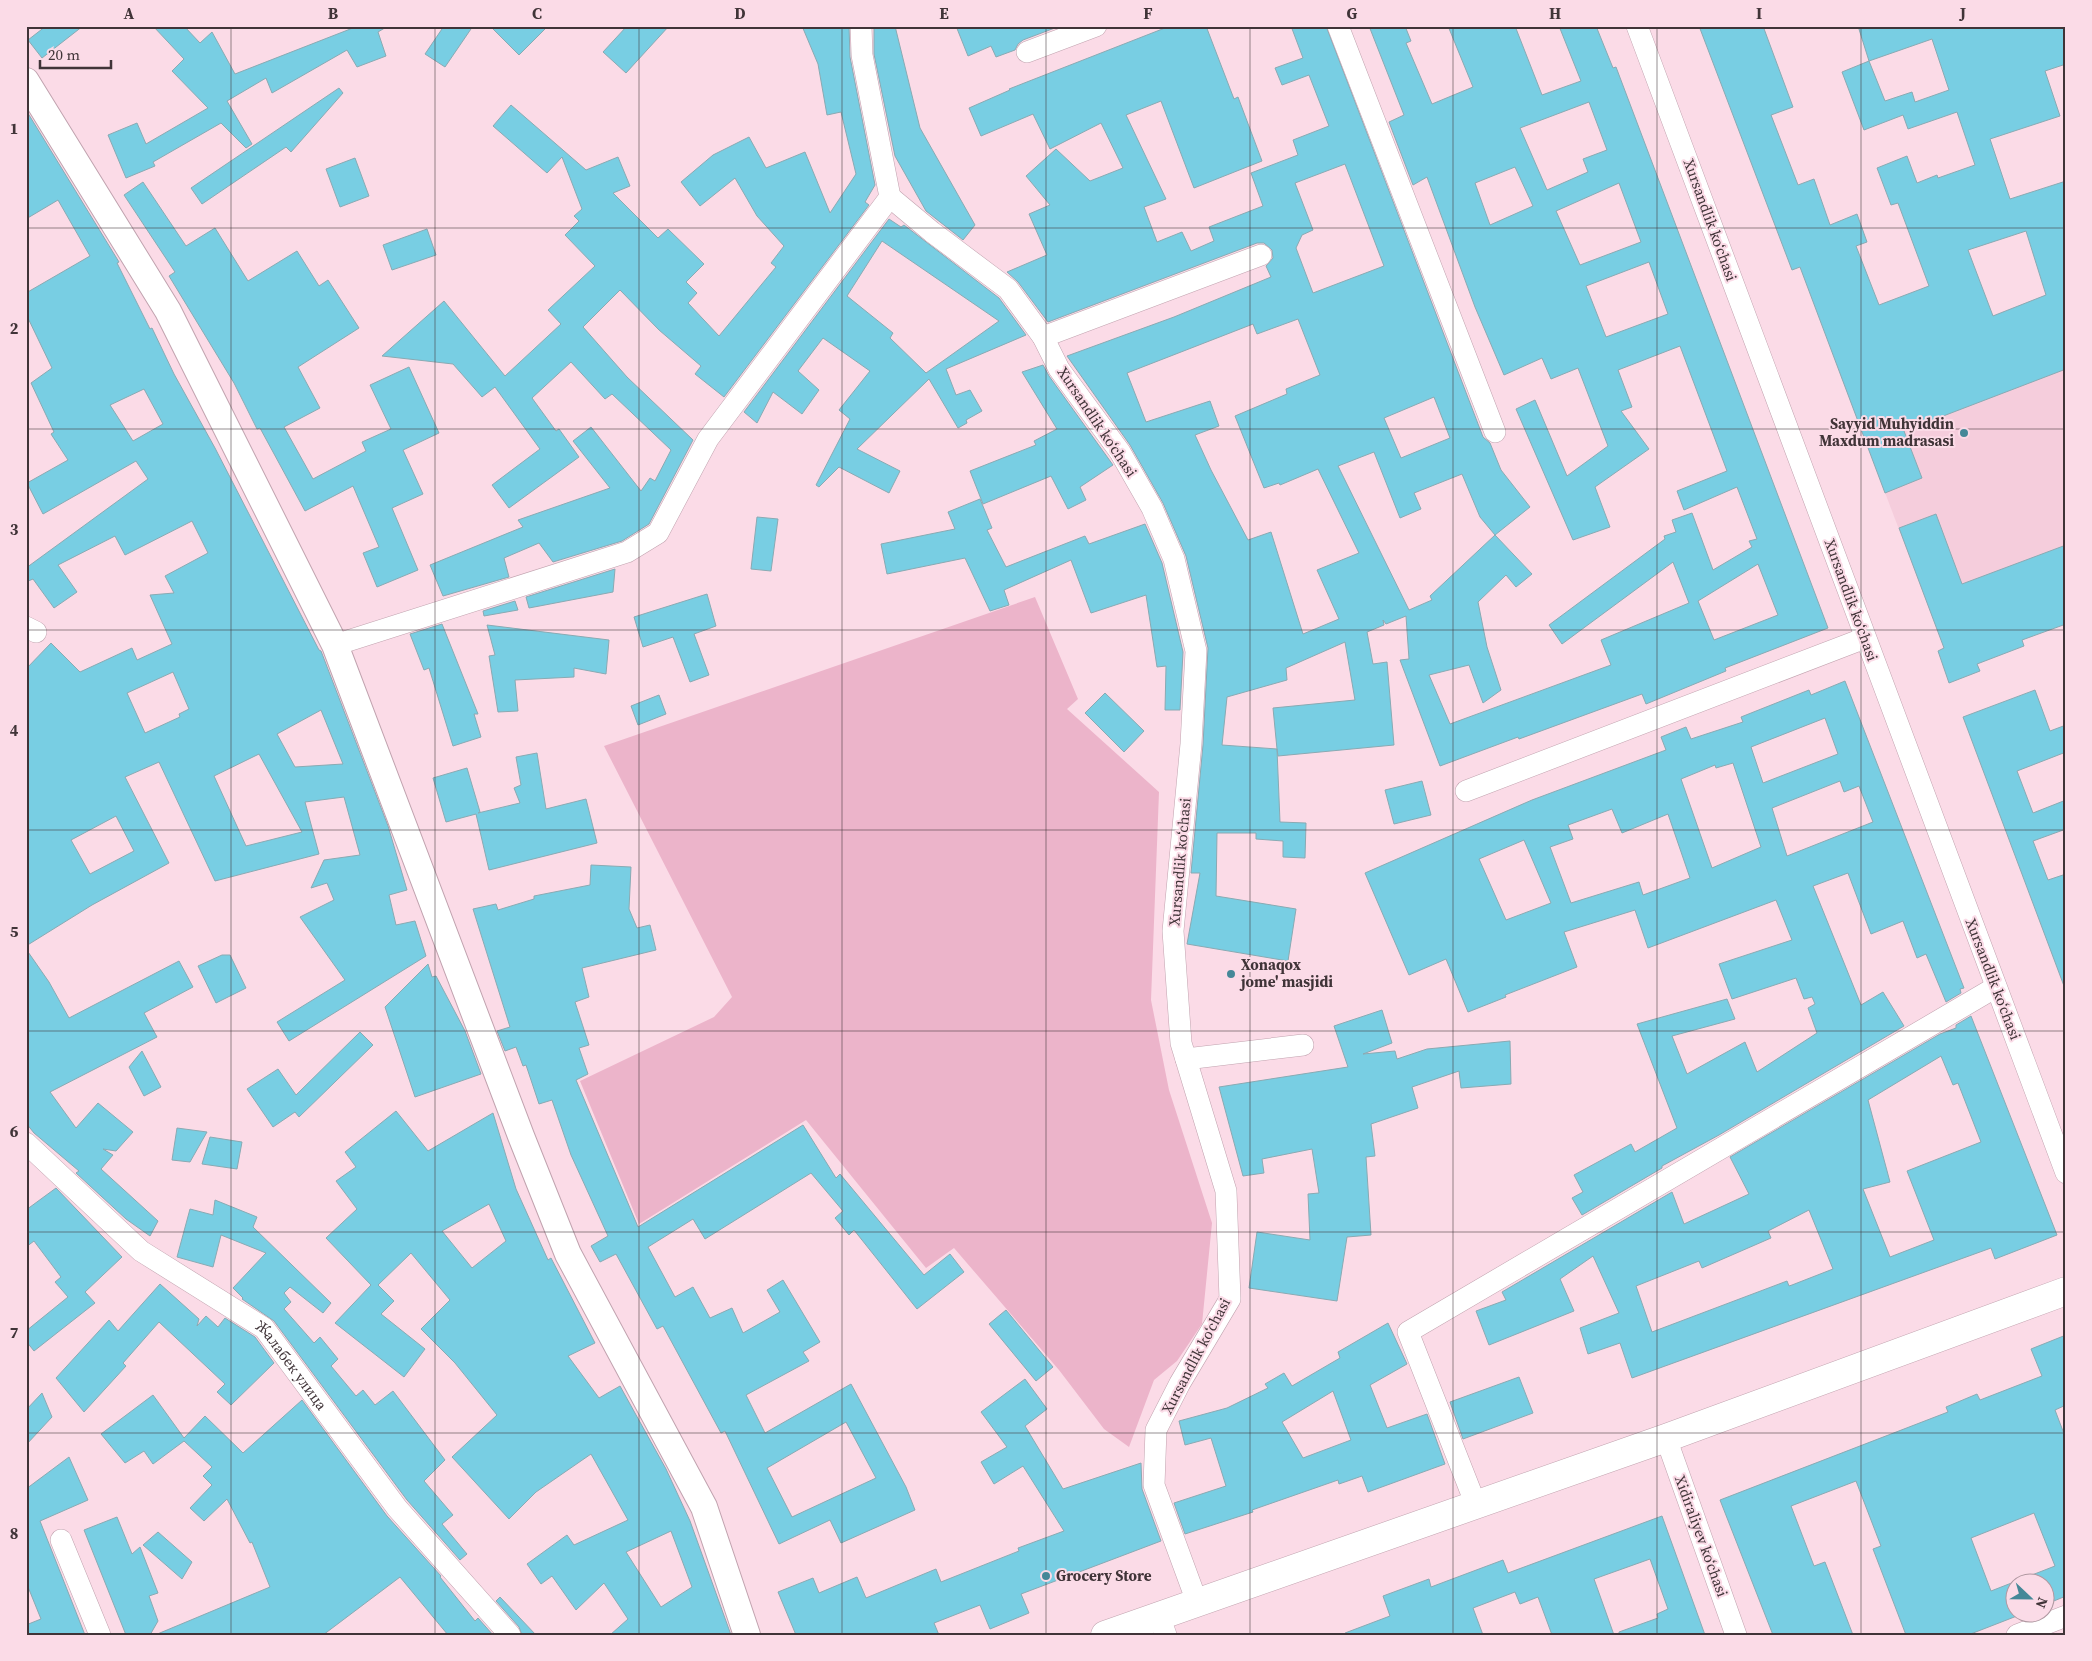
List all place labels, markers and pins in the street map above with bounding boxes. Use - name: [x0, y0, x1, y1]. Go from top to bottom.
- place label: Sayyid Muhyiddin Maxdum madrasasi: [1819, 413, 1954, 451]
- marker: Sayyid Muhyiddin Maxdum madrasasi: [1958, 427, 1970, 439]
- place label: Xonaqox jome' masjidi: [1239, 954, 1333, 992]
- marker: Xonaqox jome' masjidi: [1225, 968, 1237, 980]
- place label: Grocery Store: [1056, 1565, 1152, 1586]
- marker: Grocery Store: [1040, 1570, 1052, 1582]

